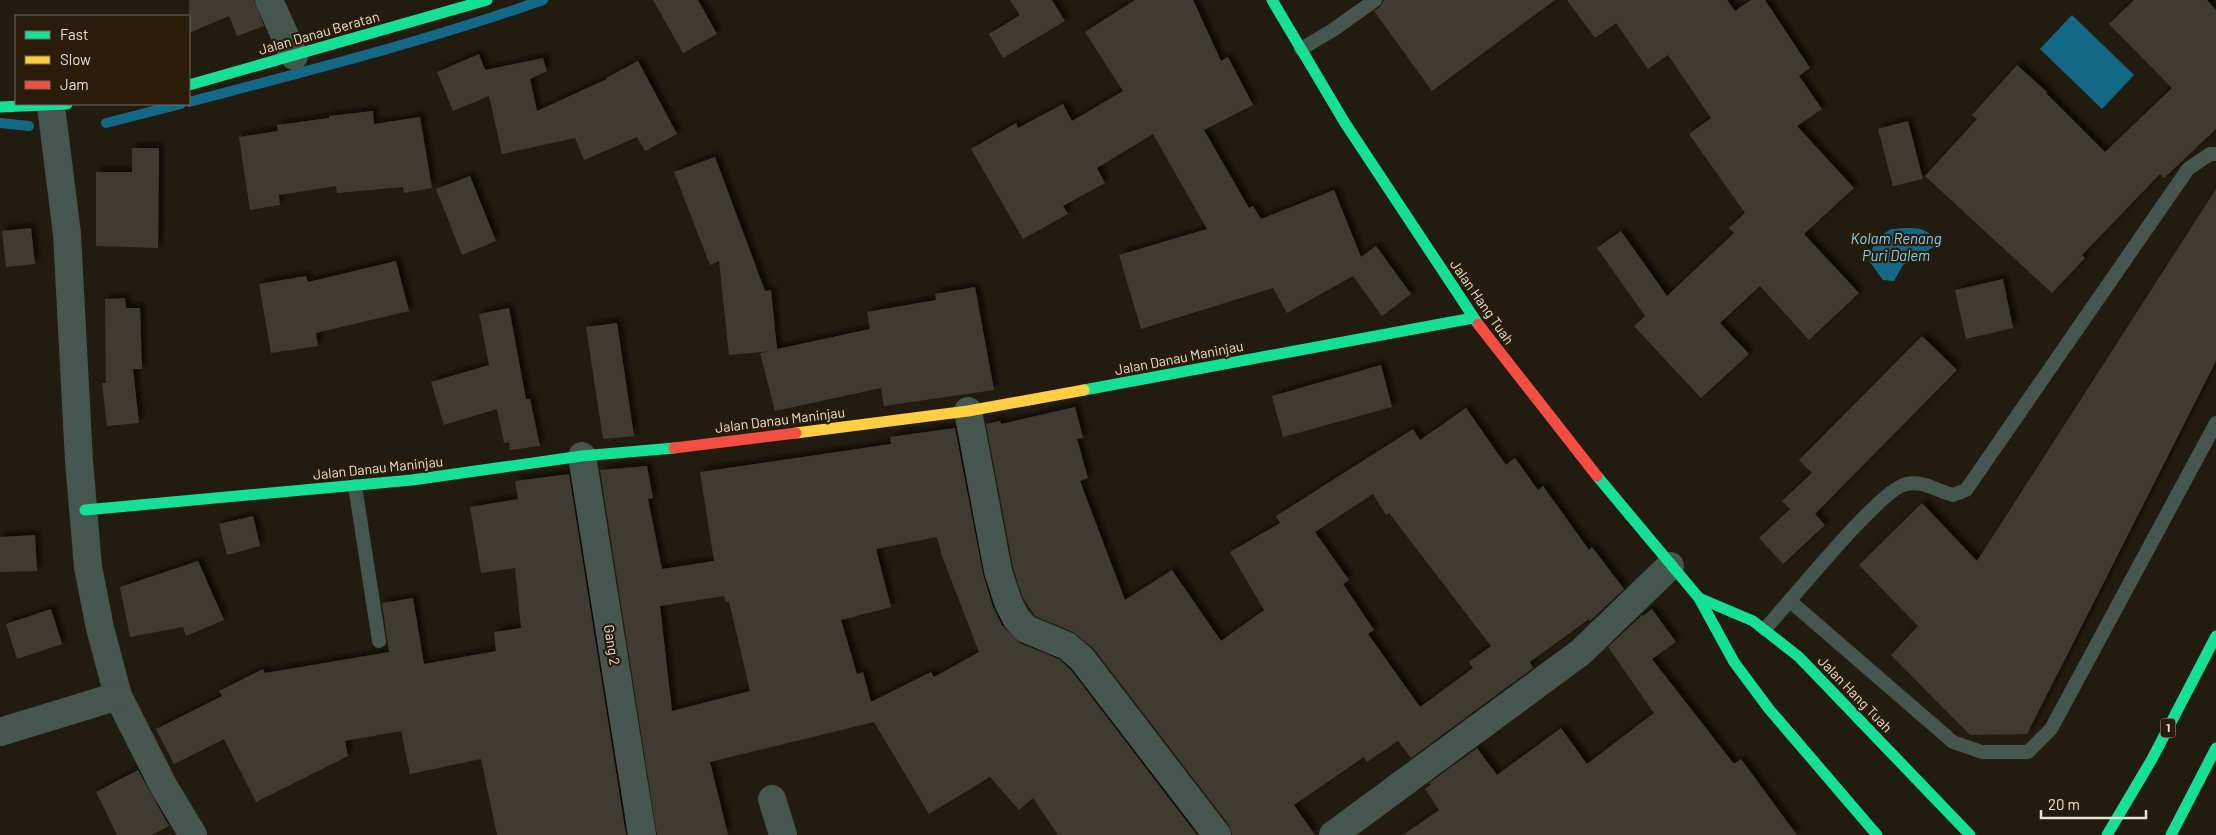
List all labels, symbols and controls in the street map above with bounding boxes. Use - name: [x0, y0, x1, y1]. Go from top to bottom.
- street label: Jalan Danau Beratan: [256, 7, 381, 58]
- legend: [15, 15, 190, 105]
- text: Fast: [60, 25, 88, 43]
- text: Slow: [60, 50, 91, 68]
- text: Jam: [60, 75, 89, 93]
- water label: Kolam Renang Puri Dalem: [1851, 229, 1942, 264]
- street label: Jalan Hang Tuah: [1447, 256, 1518, 347]
- street label: Jalan Danau Maninjau: [1113, 337, 1245, 378]
- street label: Jalan Danau Maninjau: [714, 403, 846, 436]
- street label: Jalan Danau Maninjau: [312, 452, 444, 483]
- street label: Gang 2: [601, 623, 624, 666]
- street label: Jalan Hang Tuah: [1815, 652, 1896, 735]
- road number: 1: [2160, 718, 2176, 738]
- scale bar: [2041, 788, 2146, 820]
- text: 20 m: [2048, 795, 2080, 813]

